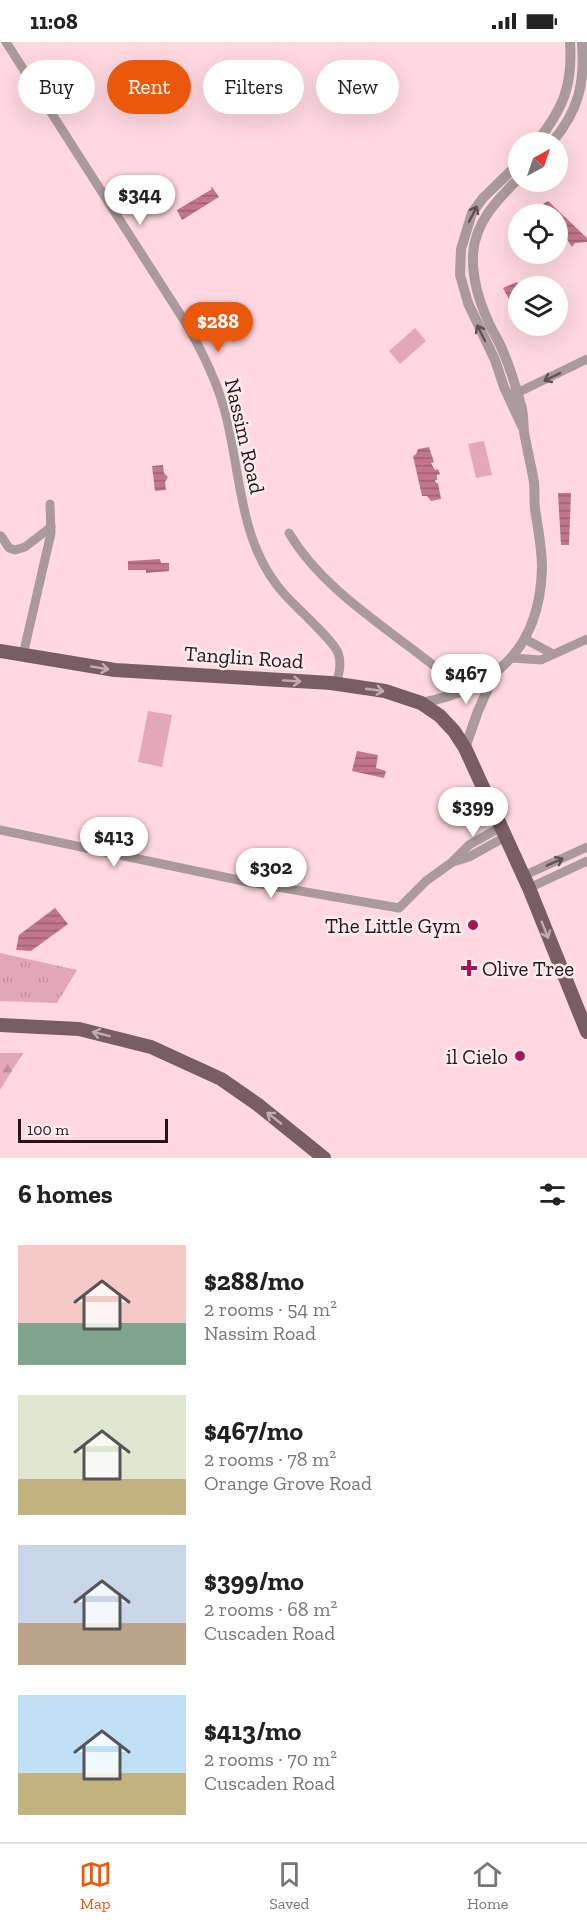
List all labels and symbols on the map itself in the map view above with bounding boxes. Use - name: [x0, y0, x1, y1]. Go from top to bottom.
- north arrow: [508, 132, 568, 192]
- pin: $344: [104, 175, 176, 226]
- one-way arrow: [468, 205, 479, 223]
- pin: $288: [182, 302, 254, 353]
- one-way arrow: [475, 324, 487, 342]
- one-way arrow: [544, 371, 562, 383]
- street label: Nassim Road: [220, 376, 270, 496]
- street label: Tanglin Road: [184, 640, 305, 674]
- pin: $467: [430, 654, 502, 705]
- one-way arrow: [90, 662, 110, 673]
- one-way arrow: [282, 675, 302, 686]
- one-way arrow: [365, 684, 384, 695]
- pin: $399: [437, 787, 509, 838]
- pin: $413: [78, 817, 150, 868]
- pin: $302: [235, 848, 307, 899]
- one-way arrow: [545, 855, 563, 867]
- place label: The Little Gym: [325, 913, 461, 938]
- marker: The Little Gym: [466, 918, 480, 932]
- one-way arrow: [541, 920, 552, 939]
- place label: Olive Tree: [482, 956, 574, 981]
- marker: Olive Tree: [460, 959, 478, 977]
- one-way arrow: [91, 1028, 110, 1040]
- place label: il Cielo: [446, 1044, 508, 1069]
- marker: il Cielo: [513, 1049, 527, 1063]
- one-way arrow: [267, 1111, 283, 1124]
- scale bar: [18, 1116, 168, 1144]

